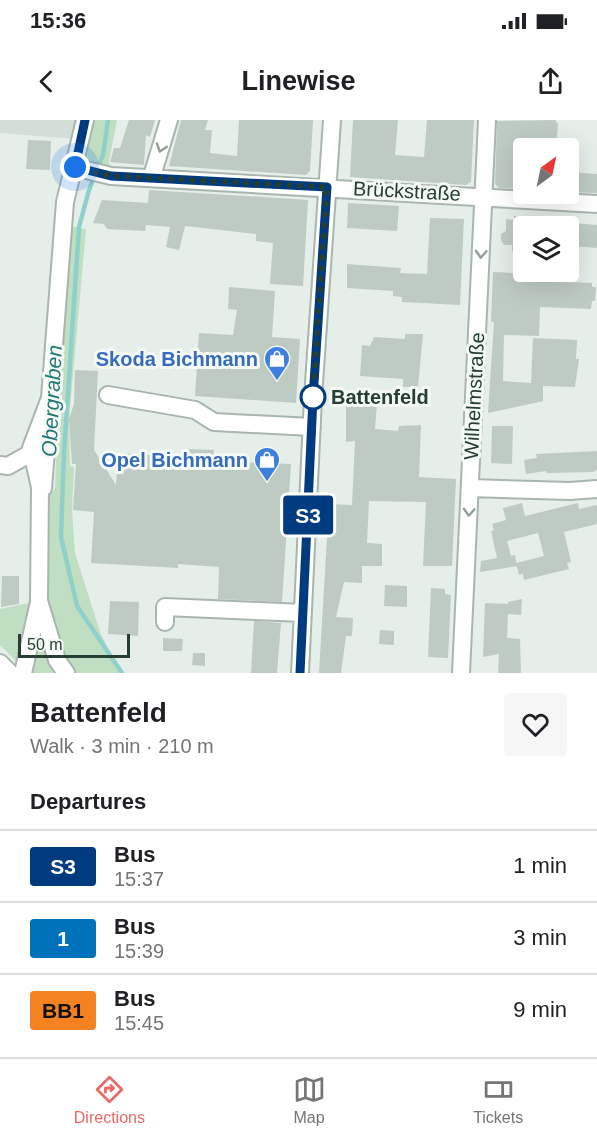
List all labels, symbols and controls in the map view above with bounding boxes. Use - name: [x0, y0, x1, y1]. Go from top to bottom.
- text: 15:36: [30, 8, 86, 33]
- icon: back: [30, 65, 63, 98]
- icon: share: [534, 65, 567, 98]
- text: Linewise: [241, 66, 356, 96]
- north arrow: [513, 138, 579, 204]
- map controls: [513, 138, 579, 282]
- one-way arrow: [155, 142, 168, 153]
- your location: [60, 152, 90, 182]
- street label: Brückstraße: [353, 177, 461, 205]
- button: layers: [513, 216, 579, 282]
- one-way arrow: [474, 250, 487, 259]
- street label: Wilhelmstraße: [460, 332, 488, 460]
- water label: Obergraben: [37, 344, 66, 458]
- shop icon: Skoda Bichmann: [262, 344, 292, 382]
- place label: Skoda Bichmann: [96, 348, 258, 370]
- marker: Battenfeld: [300, 384, 326, 410]
- place label: Battenfeld: [331, 386, 429, 408]
- shop icon: Opel Bichmann: [252, 445, 282, 483]
- place label: Opel Bichmann: [101, 449, 248, 471]
- line badge: S3: [281, 496, 335, 534]
- text: S3: [295, 504, 321, 527]
- one-way arrow: [462, 507, 475, 516]
- scale bar: [18, 631, 130, 658]
- text: 50 m: [27, 636, 63, 653]
- button: heart: [504, 693, 567, 756]
- text: Battenfeld: [30, 697, 167, 728]
- text: Walk · 3 min · 210 m: [30, 735, 214, 757]
- text: Departures: [30, 789, 146, 814]
- text: Bus: [114, 842, 156, 867]
- text: 1 min: [513, 853, 567, 878]
- text: S3: [50, 855, 76, 878]
- text: 15:37: [114, 868, 164, 890]
- text: Bus: [114, 914, 156, 939]
- text: 3 min: [513, 925, 567, 950]
- text: 1: [57, 927, 69, 950]
- text: 15:39: [114, 940, 164, 962]
- text: Bus: [114, 986, 156, 1011]
- text: 9 min: [513, 997, 567, 1022]
- text: BB1: [42, 999, 84, 1022]
- text: 15:45: [114, 1012, 164, 1034]
- tab: Directions: [74, 1073, 145, 1127]
- tab: Map: [293, 1073, 326, 1127]
- tab: Tickets: [473, 1073, 523, 1127]

